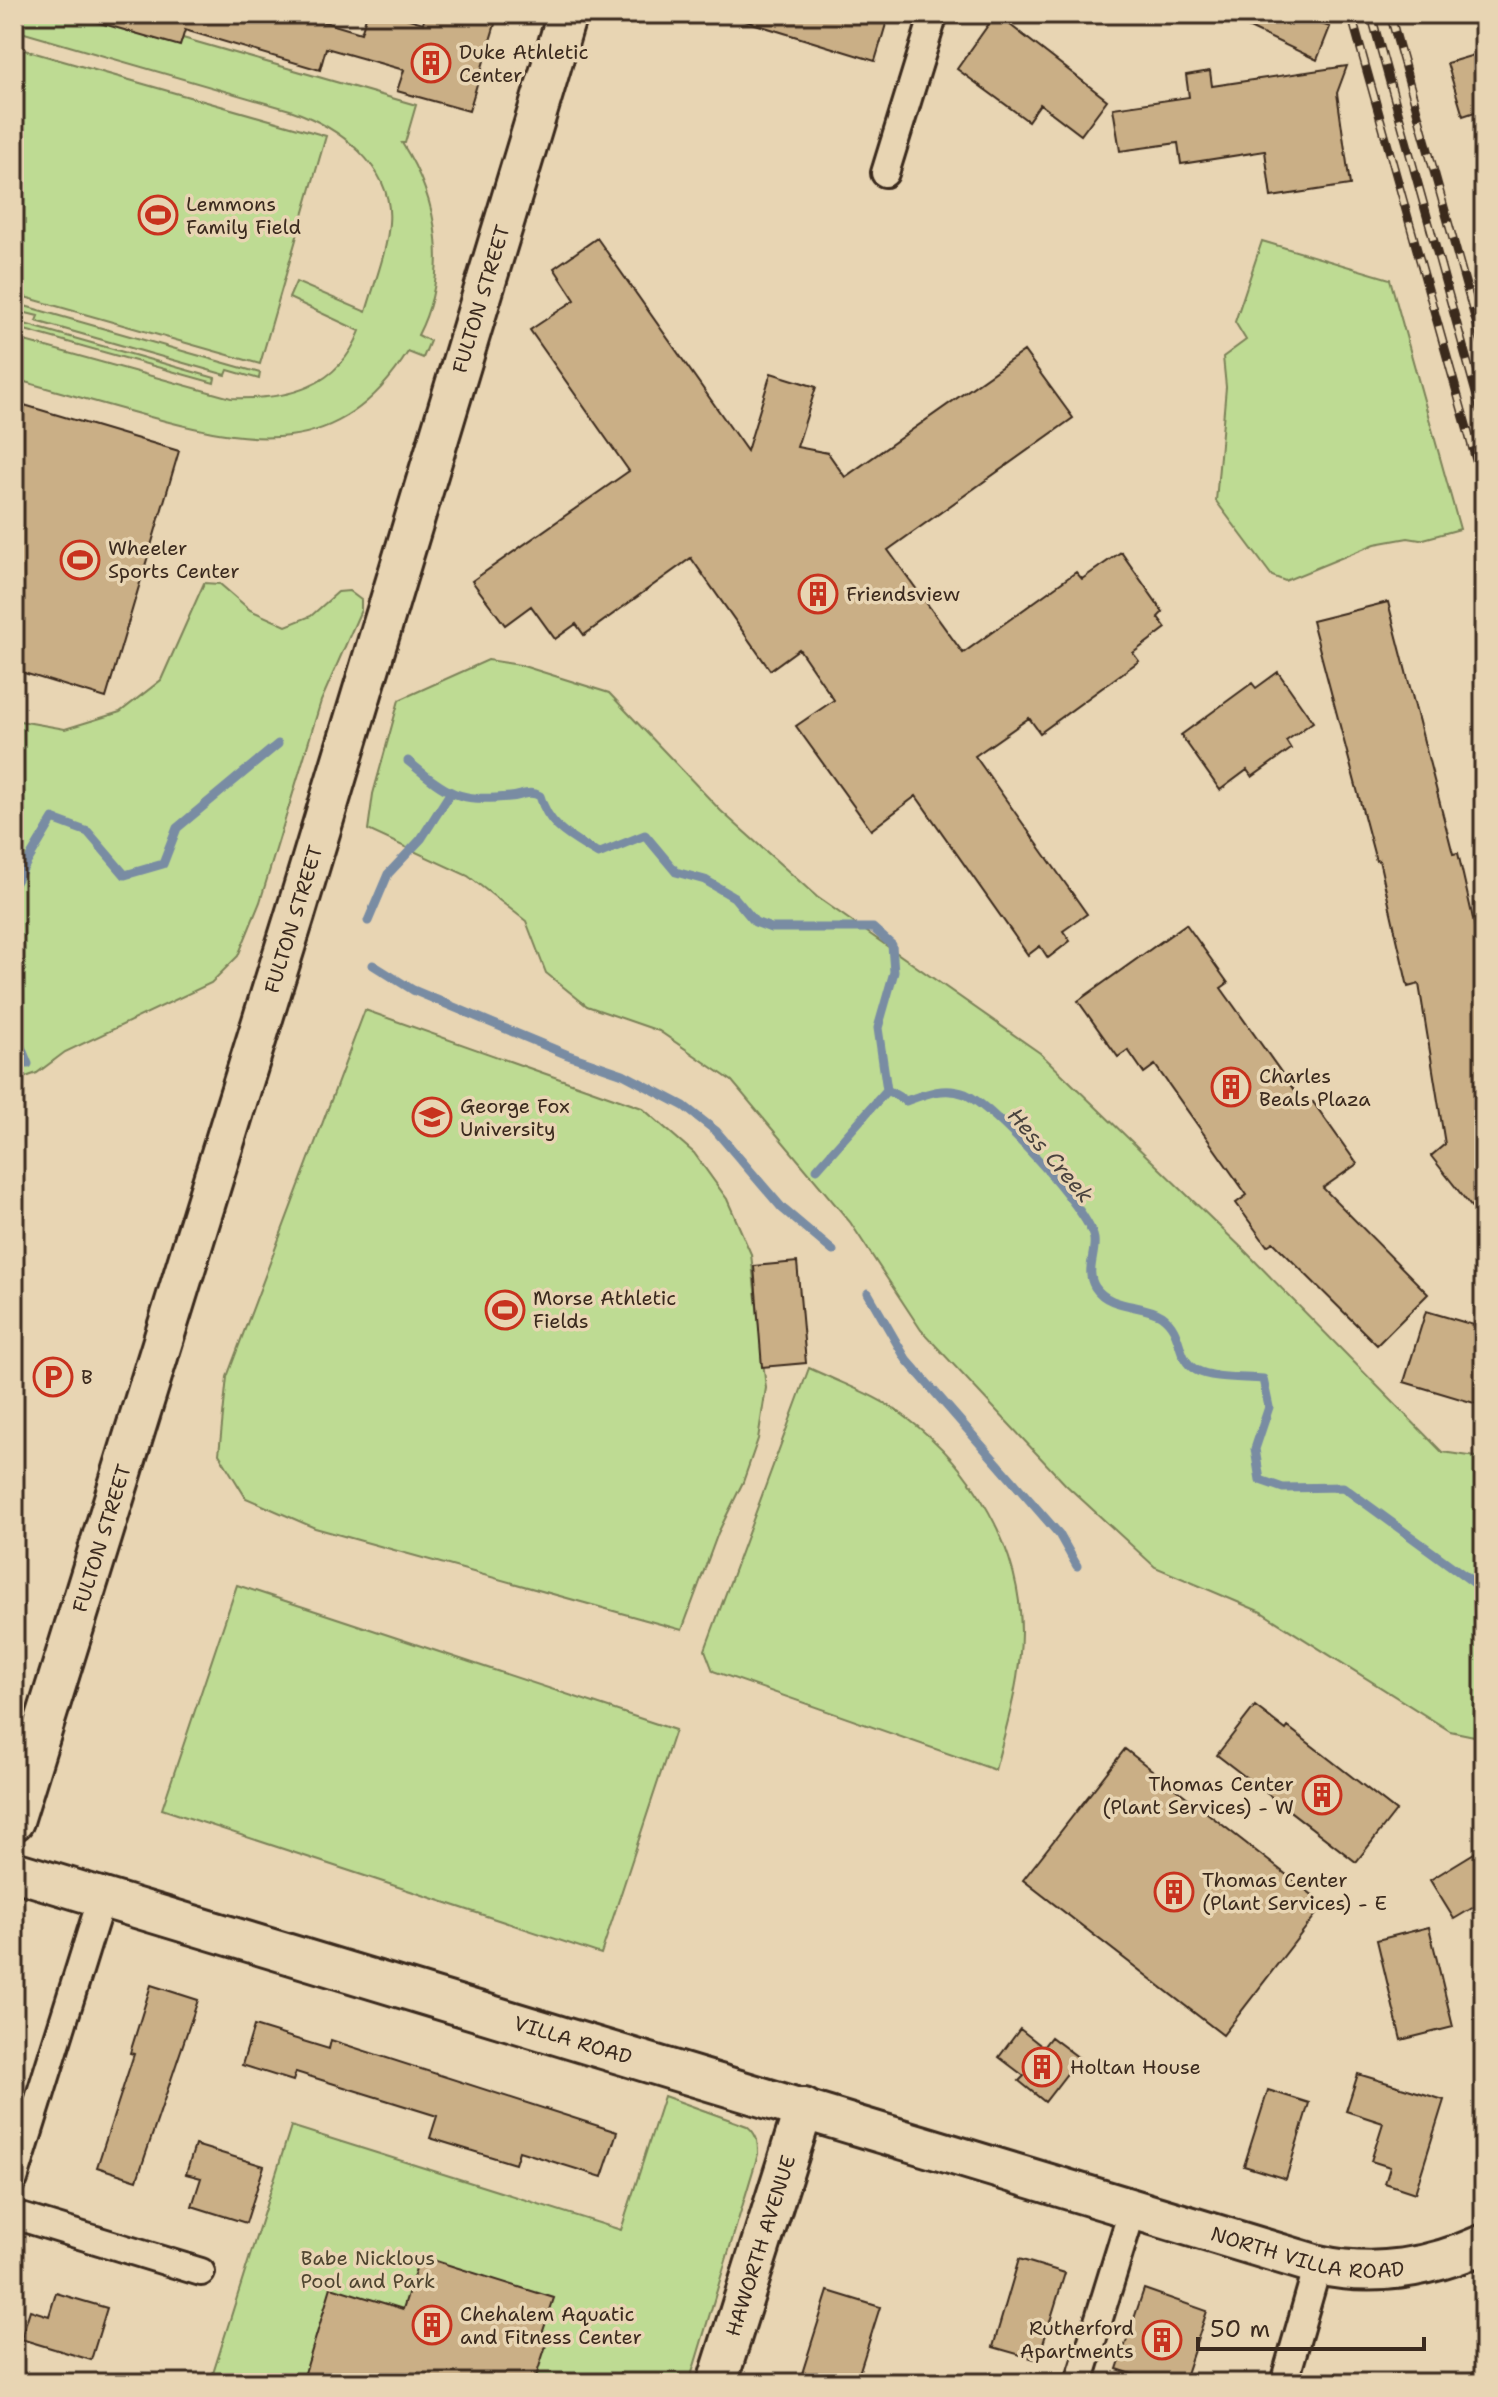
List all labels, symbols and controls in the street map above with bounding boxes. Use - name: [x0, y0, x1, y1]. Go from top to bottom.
- place label: Duke Athletic Center: [459, 39, 588, 88]
- building icon: Duke Athletic Center: [410, 42, 452, 84]
- place label: Lemmons Family Field: [186, 191, 301, 240]
- sports icon: Lemmons Family Field: [137, 194, 179, 236]
- street label: FULTON STREET: [446, 222, 516, 376]
- place label: Wheeler Sports Center: [108, 535, 240, 584]
- sports icon: Wheeler Sports Center: [59, 539, 101, 581]
- building icon: Friendsview: [797, 573, 839, 615]
- place label: Friendsview: [846, 581, 960, 607]
- street label: FULTON STREET: [258, 842, 328, 997]
- place label: Charles Beals Plaza: [1259, 1063, 1371, 1112]
- building icon: Charles Beals Plaza: [1210, 1066, 1252, 1108]
- place label: George Fox University: [460, 1093, 570, 1142]
- school or university icon: George Fox University: [411, 1096, 453, 1138]
- water label: Hess Creek: [1001, 1102, 1100, 1209]
- place label: Morse Athletic Fields: [533, 1285, 676, 1334]
- sports icon: Morse Athletic Fields: [484, 1289, 526, 1331]
- parking icon: B: [32, 1356, 74, 1398]
- place label: B: [81, 1364, 93, 1390]
- street label: FULTON STREET: [67, 1461, 137, 1616]
- place label: Thomas Center (Plant Services) - W: [1102, 1771, 1294, 1820]
- building icon: Thomas Center (Plant Services) - W: [1301, 1774, 1343, 1816]
- place label: Thomas Center (Plant Services) - E: [1202, 1867, 1387, 1916]
- building icon: Thomas Center (Plant Services) - E: [1153, 1871, 1195, 1913]
- street label: VILLA ROAD: [511, 2010, 635, 2070]
- building icon: Holtan House: [1021, 2046, 1063, 2088]
- place label: Holtan House: [1070, 2054, 1201, 2080]
- street label: HAWORTH AVENUE: [720, 2152, 801, 2340]
- street label: NORTH VILLA ROAD: [1208, 2220, 1406, 2284]
- park label: Babe Nicklous Pool and Park: [300, 2245, 436, 2294]
- place label: Chehalem Aquatic and Fitness Center: [460, 2301, 642, 2350]
- scale bar: [1198, 2301, 1424, 2351]
- building icon: Chehalem Aquatic and Fitness Center: [411, 2304, 453, 2346]
- text: 50 m: [1210, 2313, 1270, 2345]
- place label: Rutherford Apartments: [1020, 2315, 1134, 2364]
- building icon: Rutherford Apartments: [1141, 2319, 1183, 2361]

